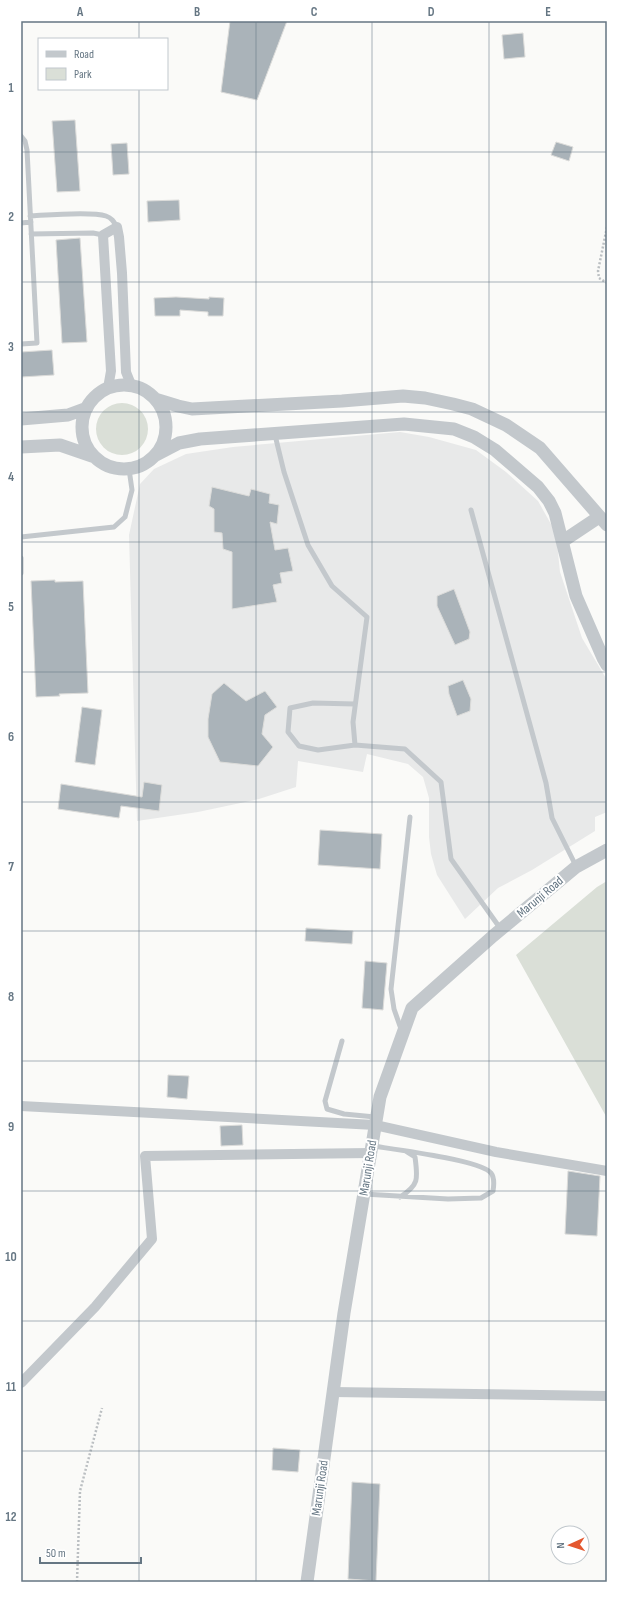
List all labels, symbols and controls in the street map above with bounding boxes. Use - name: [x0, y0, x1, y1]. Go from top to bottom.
- text: A: [76, 4, 84, 20]
- text: B: [194, 4, 200, 20]
- text: C: [311, 4, 318, 20]
- text: D: [428, 4, 435, 20]
- text: E: [545, 4, 551, 20]
- legend: [38, 38, 168, 90]
- text: Road: [74, 47, 94, 62]
- text: Park: [74, 67, 92, 82]
- text: 1: [8, 80, 14, 96]
- text: 2: [8, 209, 14, 225]
- text: 3: [8, 339, 14, 355]
- text: 4: [8, 469, 14, 485]
- text: 5: [8, 599, 14, 615]
- text: 6: [8, 729, 14, 745]
- text: 7: [8, 859, 14, 875]
- street label: Marunji Road: [513, 873, 567, 921]
- text: 8: [8, 989, 14, 1005]
- text: 9: [8, 1119, 14, 1135]
- street label: Marunji Road: [356, 1139, 380, 1197]
- text: 10: [5, 1249, 17, 1265]
- text: 11: [6, 1379, 16, 1395]
- street label: Marunji Road: [308, 1459, 332, 1517]
- text: 12: [6, 1509, 17, 1525]
- north arrow: [550, 1525, 590, 1565]
- scale bar: [40, 1539, 141, 1565]
- text: N: [554, 1542, 567, 1549]
- text: 50 m: [46, 1546, 66, 1561]

